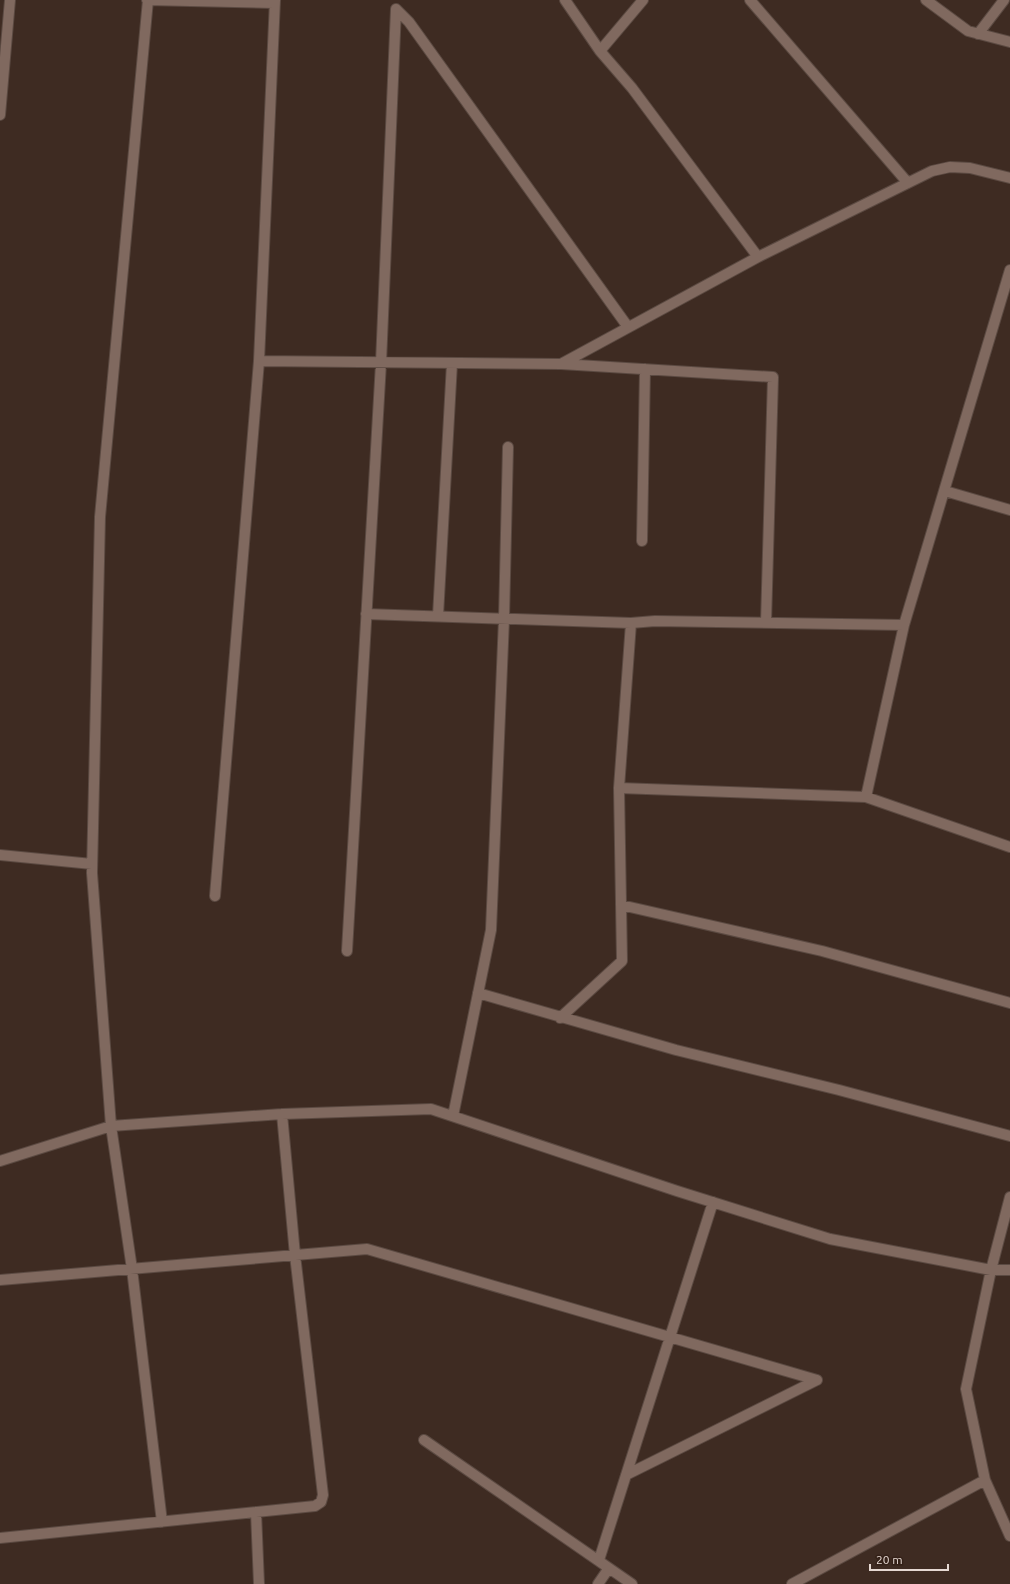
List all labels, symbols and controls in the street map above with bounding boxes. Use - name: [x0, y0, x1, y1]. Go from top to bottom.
- scale bar: [870, 1546, 948, 1572]
- text: 20 m: [876, 1553, 903, 1566]

